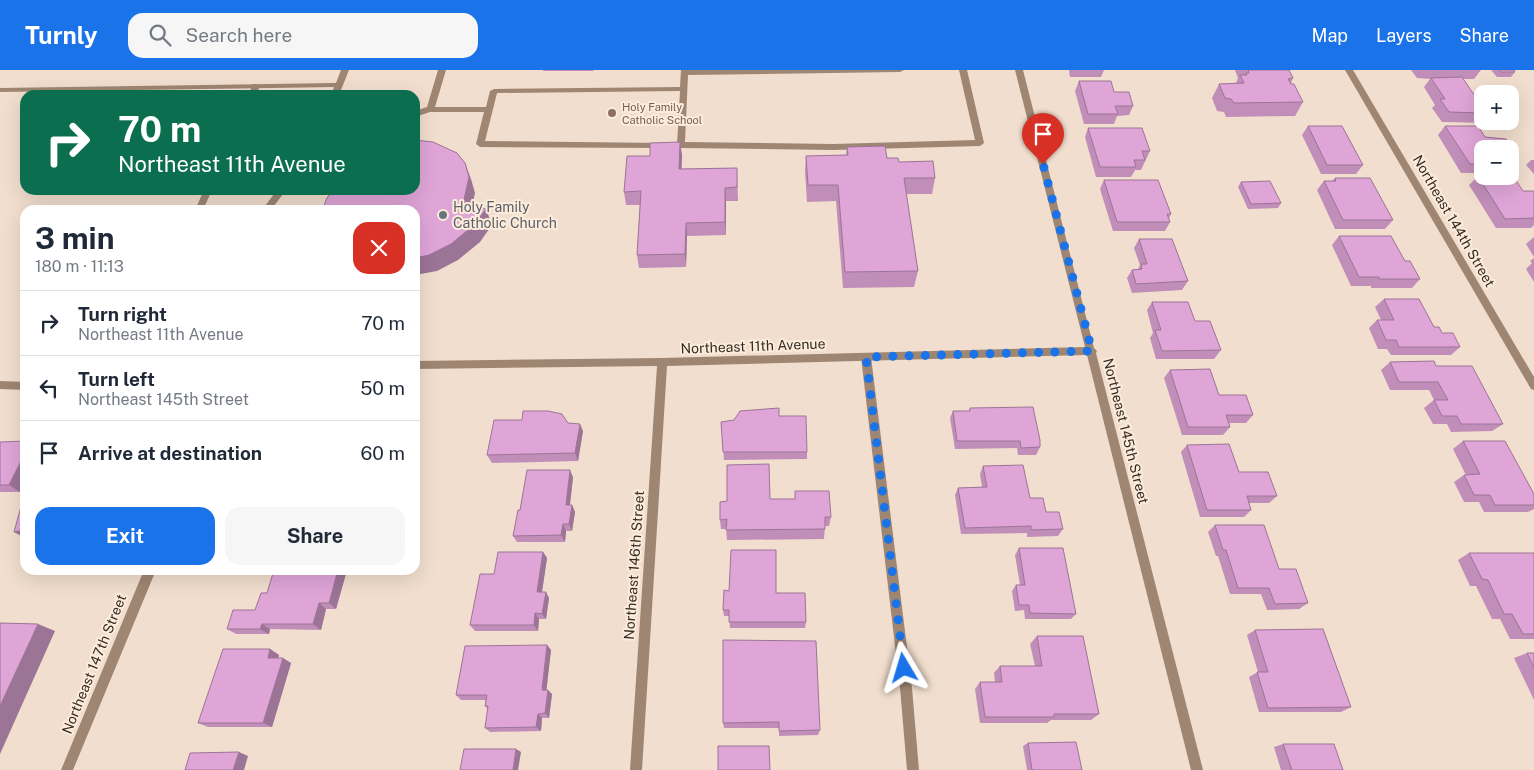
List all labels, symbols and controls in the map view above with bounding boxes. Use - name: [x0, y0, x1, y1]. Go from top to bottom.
- search box: [128, 13, 478, 58]
- text: Turnly: [25, 21, 98, 49]
- icon: search: [146, 21, 174, 49]
- text: Search here: [186, 24, 292, 46]
- text: Map: [1312, 25, 1348, 46]
- text: Layers: [1376, 25, 1432, 46]
- text: Share: [1460, 25, 1509, 46]
- map controls: [1474, 85, 1519, 185]
- button: +: [1474, 85, 1519, 130]
- place label: Holy Family Catholic School: [622, 101, 702, 126]
- marker: Holy Family Catholic School: [606, 107, 618, 119]
- text: 70 m: [118, 109, 201, 150]
- icon: right: [35, 110, 100, 175]
- pin: [1022, 113, 1064, 164]
- icon: arrive: [1029, 120, 1057, 148]
- button: −: [1474, 140, 1519, 185]
- text: Northeast 11th Avenue: [118, 151, 346, 177]
- street label: Northeast 144th Street: [1410, 152, 1498, 290]
- place label: Holy Family Catholic Church: [453, 199, 557, 231]
- marker: Holy Family Catholic Church: [437, 209, 449, 221]
- text: 3 min: [35, 220, 114, 256]
- button: close: [353, 222, 405, 274]
- text: 180 m · 11:13: [35, 257, 124, 276]
- text: Turn right: [78, 303, 167, 325]
- icon: right: [35, 309, 63, 337]
- text: 70 m: [361, 312, 405, 334]
- text: Northeast 11th Avenue: [78, 325, 244, 344]
- street label: Northeast 11th Avenue: [680, 335, 826, 357]
- street label: Northeast 145th Street: [1100, 356, 1152, 506]
- text: Turn left: [78, 368, 155, 390]
- icon: left: [35, 374, 63, 402]
- text: 50 m: [360, 377, 405, 399]
- text: Northeast 145th Street: [78, 390, 249, 409]
- icon: arrive: [35, 439, 63, 467]
- text: Arrive at destination: [78, 442, 262, 464]
- text: 60 m: [361, 442, 405, 464]
- street label: Northeast 146th Street: [621, 490, 647, 640]
- button: Exit: [35, 507, 215, 565]
- button: Share: [225, 507, 405, 565]
- street label: Northeast 147th Street: [59, 592, 129, 736]
- position arrow: [877, 641, 929, 693]

